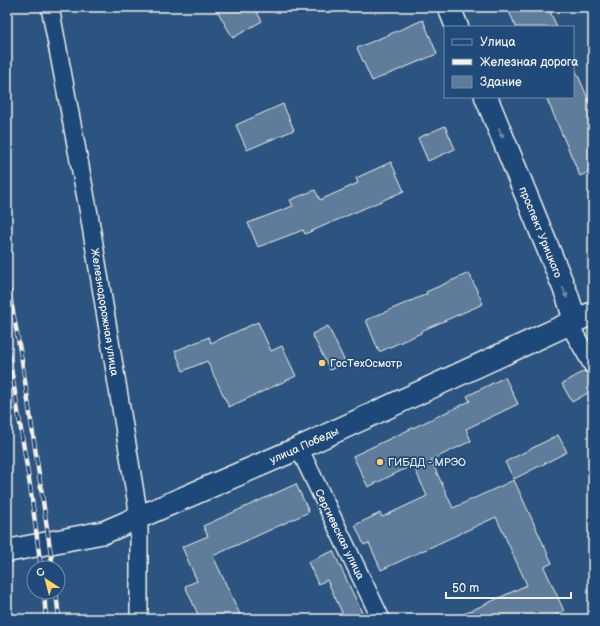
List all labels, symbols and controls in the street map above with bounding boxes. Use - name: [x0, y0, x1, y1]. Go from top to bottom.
- legend: [444, 26, 574, 98]
- text: Улица: [480, 35, 516, 50]
- text: Железная дорога: [480, 55, 578, 70]
- text: Здание: [480, 75, 522, 90]
- one-way arrow: [498, 128, 504, 139]
- street label: проспект Урицкого: [516, 185, 565, 280]
- street label: Железнодорожная улица: [88, 247, 121, 377]
- one-way arrow: [563, 287, 569, 299]
- place label: ГосТехОсмотр: [330, 357, 403, 370]
- marker: ГосТехОсмотр: [317, 358, 327, 368]
- street label: улица Победы: [268, 424, 341, 466]
- place label: ГИБДД - МРЭО: [388, 456, 466, 469]
- marker: ГИБДД - МРЭО: [375, 457, 385, 467]
- street label: Сергиевская улица: [312, 487, 367, 582]
- north arrow: [26, 560, 66, 600]
- text: С: [33, 565, 48, 580]
- scale bar: [446, 574, 571, 600]
- text: 50 m: [452, 581, 479, 596]

